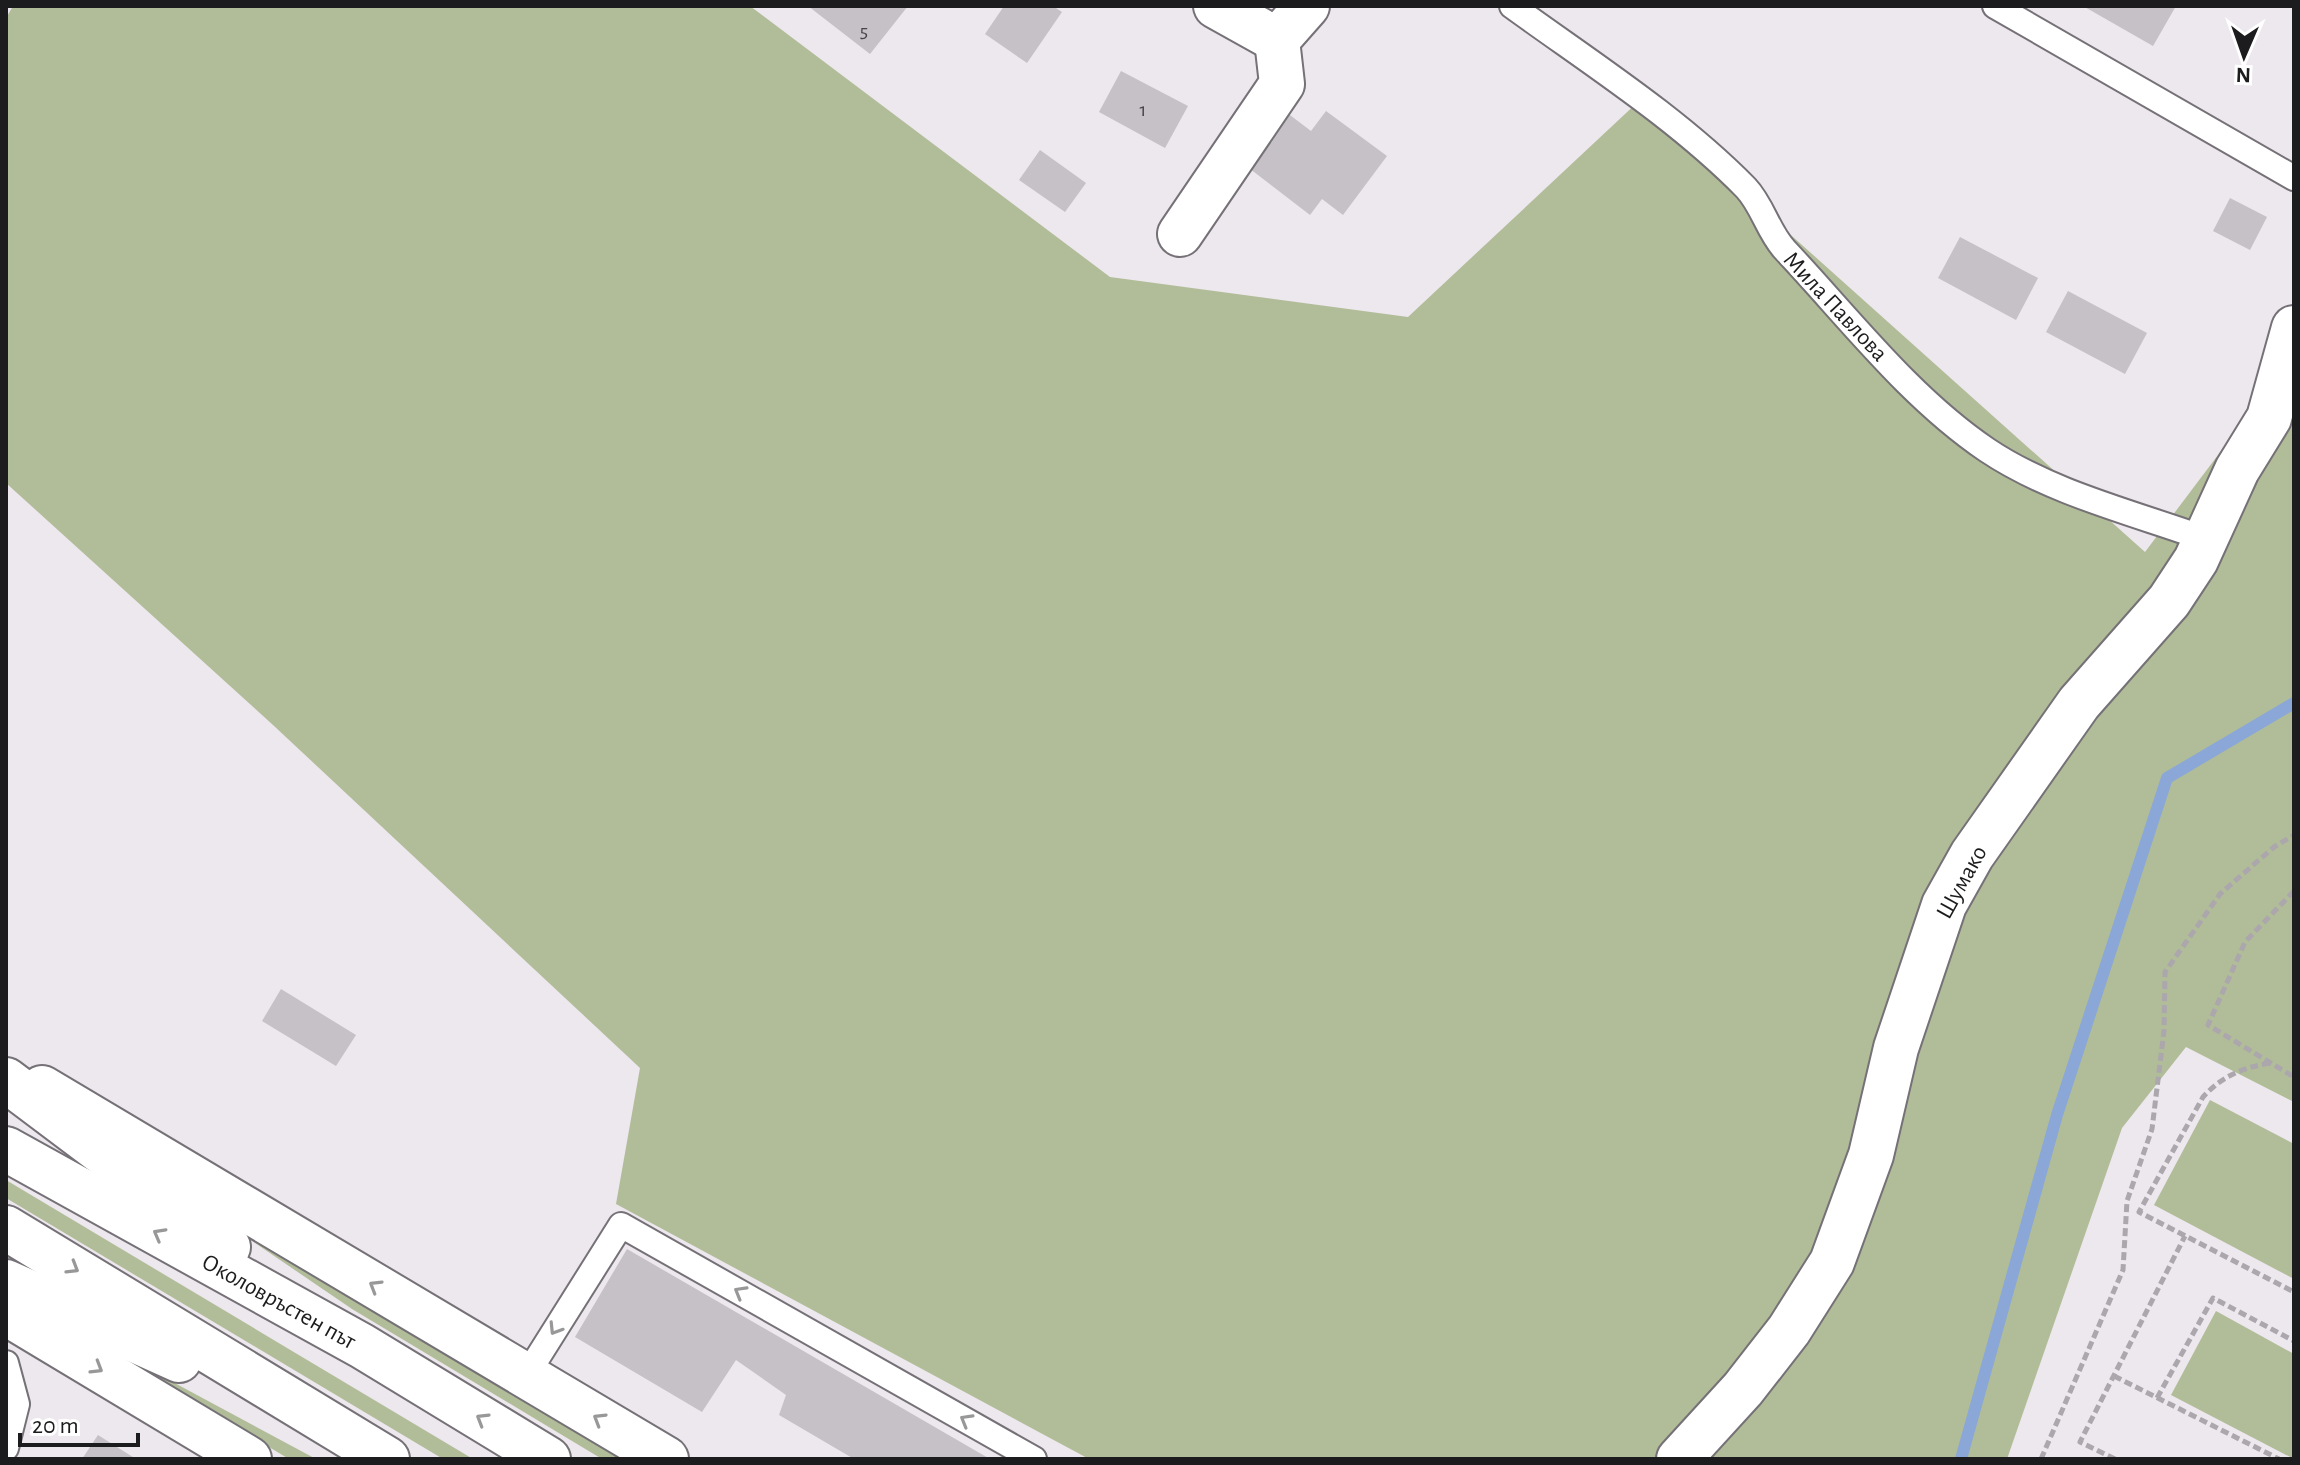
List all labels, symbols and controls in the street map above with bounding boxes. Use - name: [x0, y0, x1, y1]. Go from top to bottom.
- north arrow: [2204, 16, 2284, 96]
- house number: 5: [860, 21, 868, 41]
- text: N: [2235, 64, 2251, 86]
- house number: 1: [1140, 100, 1146, 120]
- street label: Мила Павлова: [1779, 247, 1892, 366]
- street label: Шумако: [1932, 842, 1992, 923]
- one-way arrow: [153, 1228, 168, 1244]
- street label: Околовръстен път: [197, 1250, 360, 1354]
- one-way arrow: [64, 1259, 79, 1274]
- one-way arrow: [369, 1280, 384, 1296]
- one-way arrow: [734, 1286, 748, 1302]
- one-way arrow: [550, 1321, 565, 1335]
- one-way arrow: [88, 1358, 103, 1374]
- scale bar: [20, 1397, 138, 1447]
- one-way arrow: [476, 1413, 491, 1428]
- one-way arrow: [593, 1413, 608, 1429]
- text: 20 m: [32, 1414, 79, 1438]
- one-way arrow: [960, 1415, 974, 1430]

